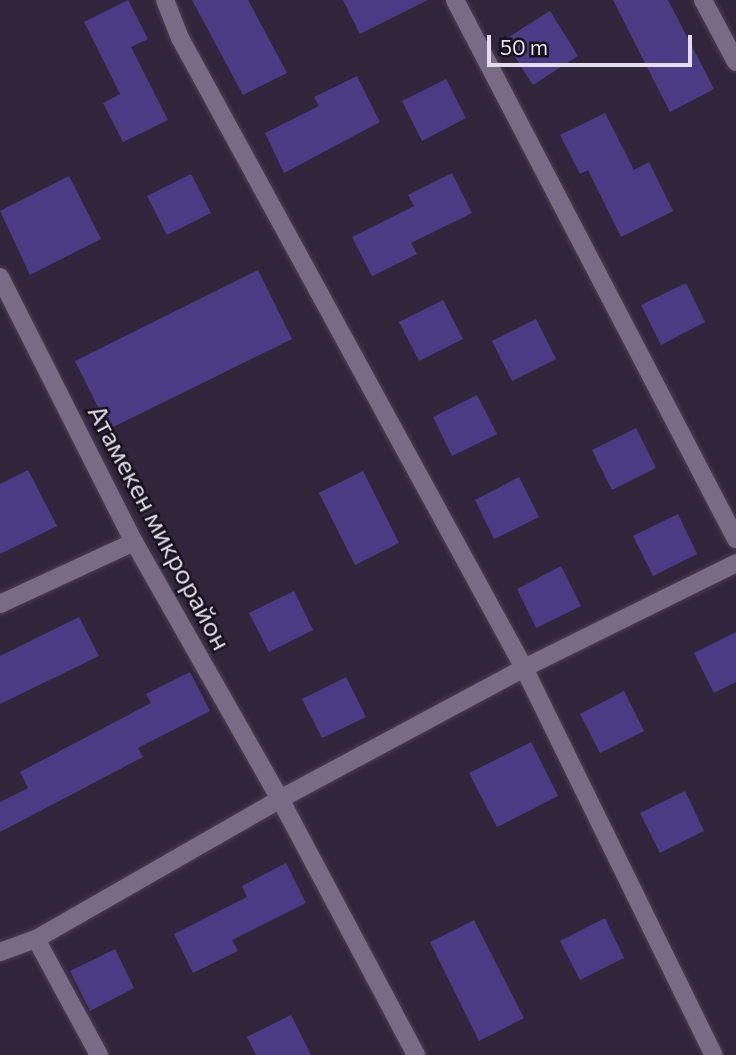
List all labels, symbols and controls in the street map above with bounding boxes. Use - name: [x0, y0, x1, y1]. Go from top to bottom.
- scale bar: [491, 21, 696, 65]
- text: 50 m: [500, 34, 548, 59]
- street label: Атамекен микрорайон: [82, 399, 238, 655]

